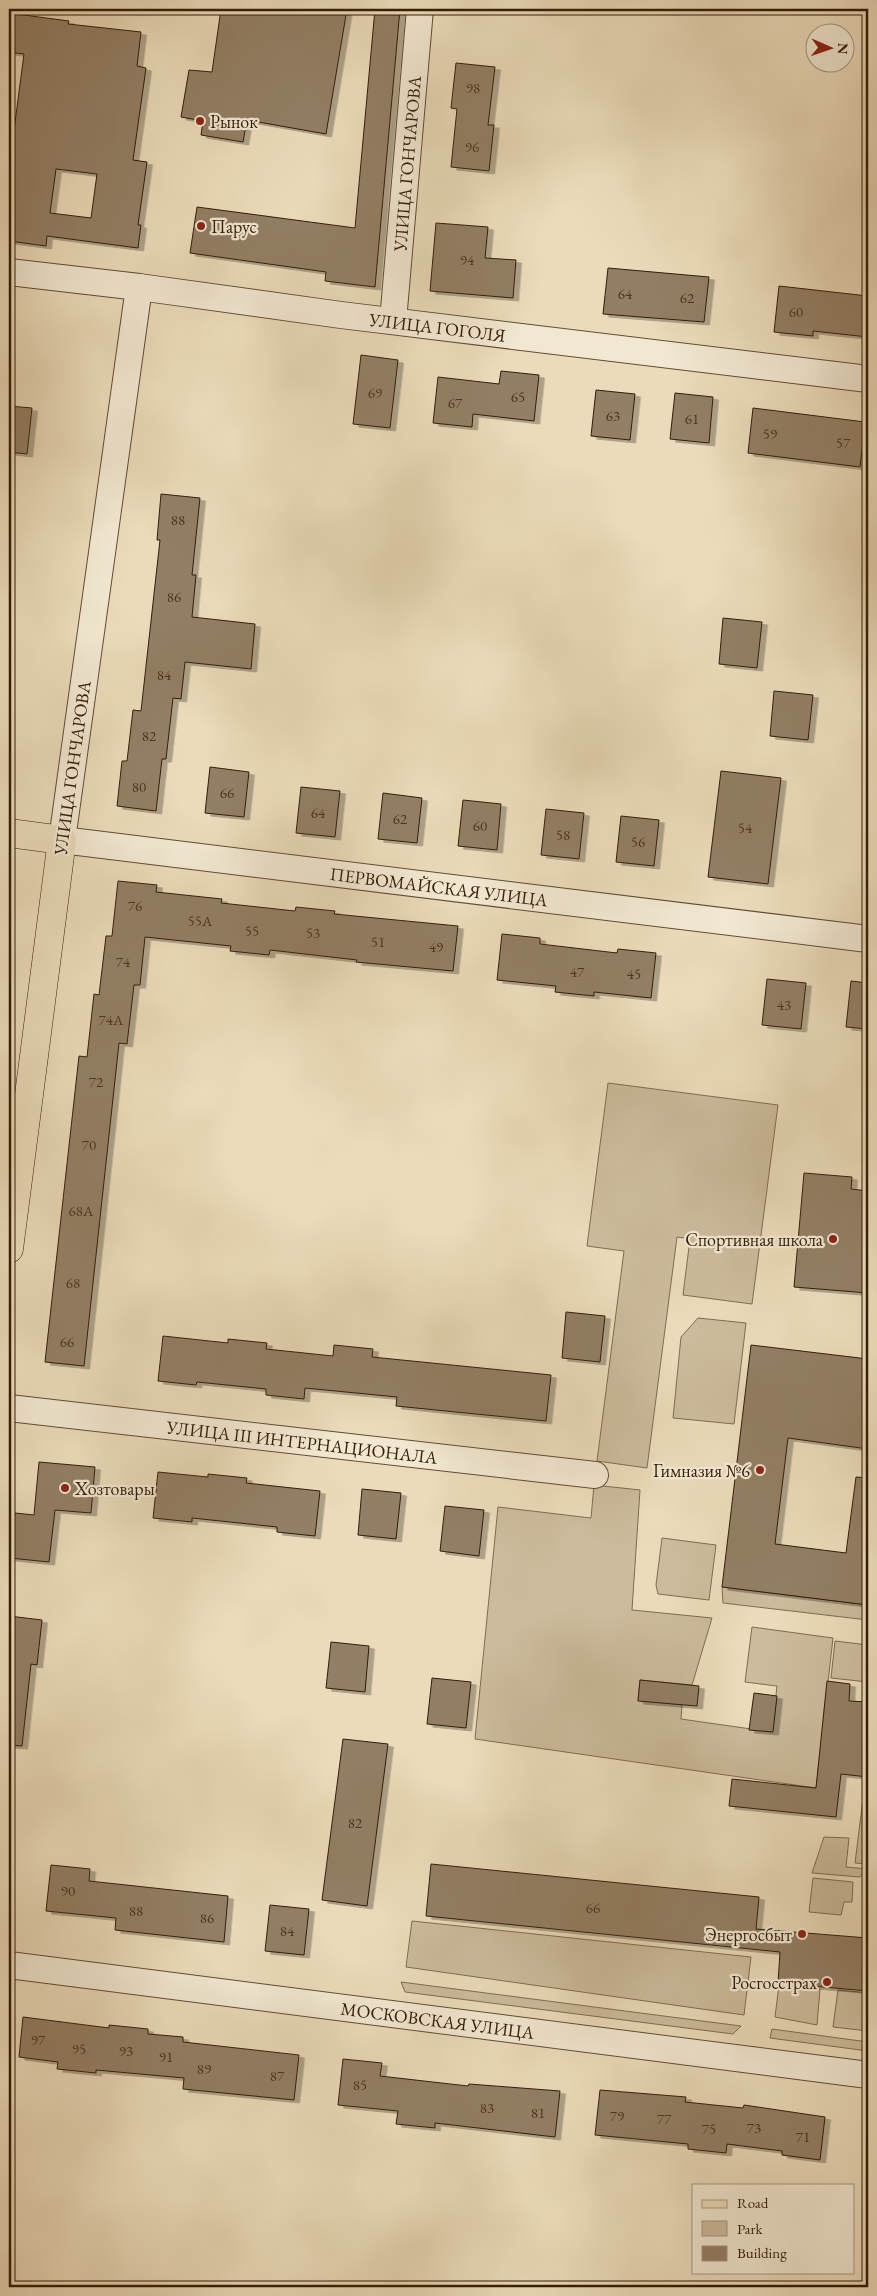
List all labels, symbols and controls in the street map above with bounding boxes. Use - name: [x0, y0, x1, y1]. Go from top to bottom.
- north arrow: [804, 22, 854, 72]
- text: N: [834, 42, 852, 55]
- street label: УЛИЦА ГОНЧАРОВА: [387, 74, 426, 253]
- house number: 98: [466, 78, 480, 97]
- place label: Рынок: [210, 110, 258, 133]
- marker: Рынок: [194, 115, 206, 127]
- house number: 96: [465, 137, 479, 156]
- place label: Парус: [211, 215, 257, 238]
- marker: Парус: [195, 220, 207, 232]
- house number: 94: [460, 250, 475, 269]
- house number: 64: [618, 284, 633, 303]
- house number: 62: [680, 288, 695, 307]
- house number: 60: [789, 302, 803, 321]
- street label: УЛИЦА ГОГОЛЯ: [367, 307, 507, 346]
- house number: 69: [368, 383, 382, 402]
- house number: 65: [511, 387, 525, 406]
- house number: 67: [448, 393, 463, 412]
- house number: 63: [606, 406, 620, 425]
- house number: 61: [685, 409, 699, 428]
- house number: 59: [763, 424, 777, 443]
- house number: 57: [836, 433, 851, 452]
- house number: 88: [171, 510, 185, 529]
- house number: 86: [167, 587, 181, 606]
- house number: 84: [157, 665, 172, 684]
- street label: УЛИЦА ГОНЧАРОВА: [48, 679, 96, 858]
- house number: 82: [142, 726, 157, 745]
- house number: 80: [132, 777, 146, 796]
- house number: 66: [220, 783, 234, 802]
- house number: 64: [311, 803, 326, 822]
- house number: 62: [393, 809, 408, 828]
- house number: 60: [473, 816, 487, 835]
- house number: 54: [738, 818, 753, 837]
- house number: 58: [556, 825, 570, 844]
- house number: 56: [631, 832, 645, 851]
- street label: ПЕРВОМАЙСКАЯ УЛИЦА: [329, 862, 550, 911]
- house number: 76: [128, 896, 142, 915]
- house number: 55А: [188, 911, 213, 930]
- house number: 55: [245, 921, 259, 940]
- house number: 53: [306, 923, 320, 942]
- house number: 51: [371, 932, 385, 951]
- house number: 49: [429, 937, 443, 956]
- house number: 74: [116, 952, 131, 971]
- house number: 47: [570, 962, 585, 981]
- house number: 45: [627, 964, 641, 983]
- house number: 43: [777, 995, 791, 1014]
- house number: 74А: [99, 1010, 124, 1029]
- house number: 72: [89, 1072, 104, 1091]
- house number: 70: [82, 1135, 96, 1154]
- house number: 68А: [69, 1201, 94, 1220]
- place label: Спортивная школа: [685, 1228, 824, 1251]
- marker: Спортивная школа: [827, 1233, 839, 1245]
- house number: 68: [66, 1273, 80, 1292]
- house number: 66: [60, 1332, 74, 1351]
- street label: УЛИЦА III ИНТЕРНАЦИОНАЛА: [164, 1415, 439, 1468]
- place label: Гимназия №6: [653, 1459, 750, 1482]
- marker: Гимназия №6: [754, 1464, 766, 1476]
- place label: Хозтовары: [74, 1477, 155, 1500]
- marker: Хозтовары: [59, 1482, 71, 1494]
- house number: 82: [348, 1813, 363, 1832]
- house number: 90: [61, 1881, 75, 1900]
- house number: 66: [586, 1898, 600, 1917]
- house number: 88: [129, 1901, 143, 1920]
- house number: 86: [200, 1908, 214, 1927]
- house number: 84: [280, 1921, 295, 1940]
- place label: Энергосбыт: [705, 1923, 793, 1946]
- marker: Энергосбыт: [796, 1928, 808, 1940]
- place label: Росгосстрах: [731, 1971, 817, 1994]
- marker: Росгосстрах: [821, 1976, 833, 1988]
- street label: МОСКОВСКАЯ УЛИЦА: [339, 1996, 536, 2044]
- house number: 97: [31, 2030, 46, 2049]
- house number: 95: [72, 2039, 86, 2058]
- house number: 93: [119, 2041, 133, 2060]
- house number: 91: [159, 2047, 173, 2066]
- house number: 89: [197, 2059, 211, 2078]
- house number: 87: [270, 2066, 285, 2085]
- house number: 85: [353, 2075, 367, 2094]
- house number: 83: [480, 2098, 494, 2117]
- house number: 81: [531, 2103, 545, 2122]
- house number: 79: [610, 2106, 624, 2125]
- house number: 77: [657, 2109, 672, 2128]
- house number: 73: [747, 2118, 761, 2137]
- house number: 75: [702, 2119, 716, 2138]
- house number: 71: [796, 2127, 810, 2146]
- legend: [692, 2184, 854, 2274]
- text: Road: [737, 2193, 769, 2212]
- text: Park: [737, 2219, 764, 2238]
- text: Building: [737, 2243, 787, 2262]

